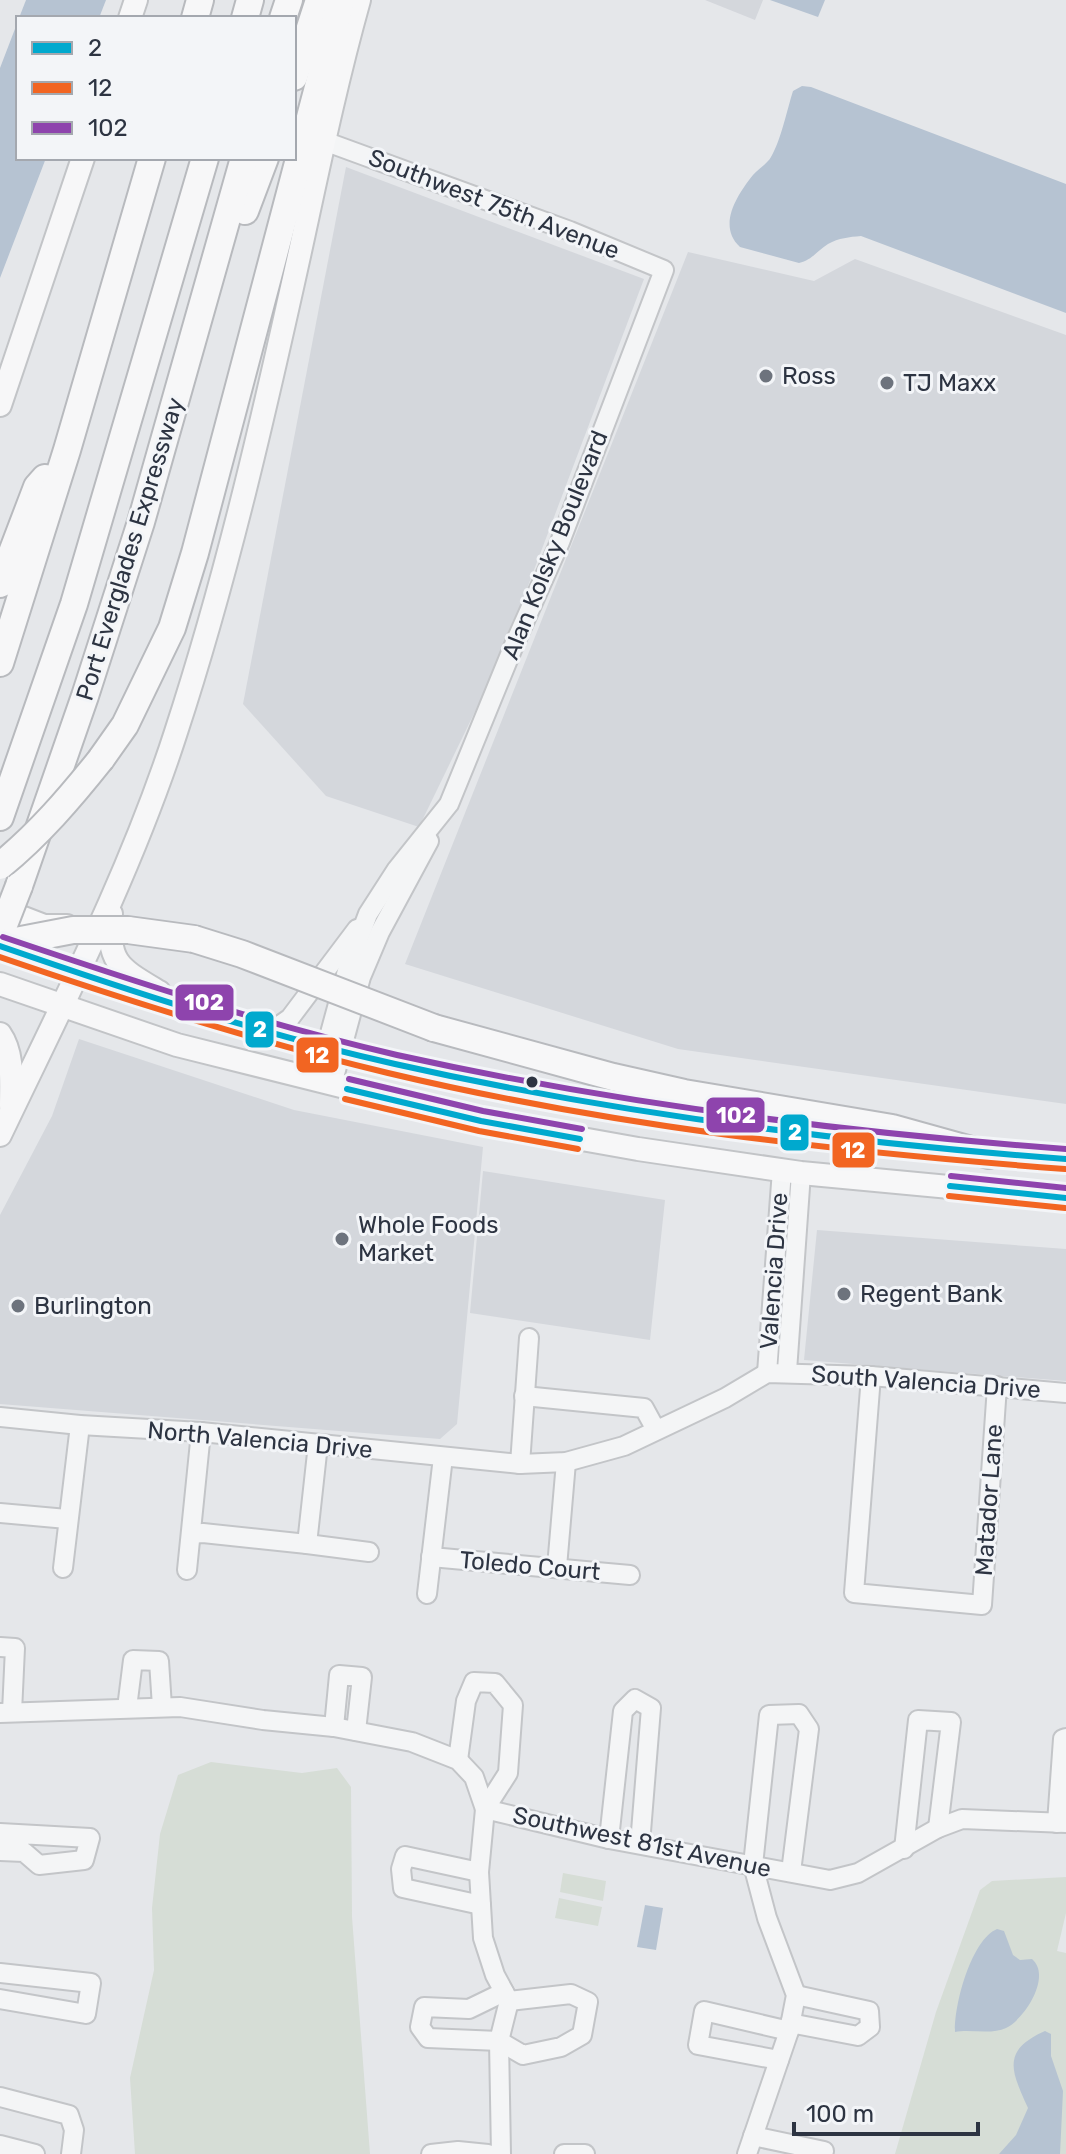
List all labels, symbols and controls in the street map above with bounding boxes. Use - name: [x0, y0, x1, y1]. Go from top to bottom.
- legend: [16, 16, 296, 160]
- text: 2: [88, 34, 102, 62]
- text: 12: [88, 74, 112, 102]
- text: 102: [88, 114, 128, 142]
- street label: Southwest 75th Avenue: [364, 143, 624, 265]
- place label: Ross: [782, 362, 836, 390]
- marker: Ross: [757, 367, 775, 385]
- place label: TJ Maxx: [903, 369, 996, 397]
- marker: TJ Maxx: [878, 374, 896, 392]
- street label: Port Everglades Expressway: [71, 394, 189, 704]
- street label: Alan Kolsky Boulevard: [496, 426, 614, 664]
- line badge: 102: [174, 983, 235, 1022]
- text: 102: [184, 989, 224, 1016]
- line badge: 2: [244, 1010, 275, 1049]
- text: 2: [253, 1016, 267, 1043]
- line badge: 12: [295, 1036, 340, 1074]
- text: 12: [304, 1042, 330, 1069]
- unlabelled marker: [524, 1074, 540, 1090]
- line badge: 102: [705, 1096, 766, 1134]
- text: 102: [716, 1102, 756, 1129]
- line badge: 2: [779, 1113, 810, 1152]
- text: 2: [788, 1119, 802, 1146]
- line badge: 12: [831, 1131, 876, 1169]
- text: 12: [840, 1137, 866, 1164]
- street label: Valencia Drive: [755, 1192, 793, 1350]
- place label: Whole Foods Market: [358, 1211, 499, 1267]
- marker: Whole Foods Market: [333, 1230, 351, 1248]
- place label: Regent Bank: [860, 1280, 1003, 1308]
- marker: Regent Bank: [835, 1285, 853, 1303]
- place label: Burlington: [34, 1292, 152, 1320]
- marker: Burlington: [9, 1297, 27, 1315]
- street label: South Valencia Drive: [810, 1360, 1042, 1404]
- street label: North Valencia Drive: [146, 1416, 374, 1464]
- street label: Matador Lane: [970, 1423, 1008, 1577]
- street label: Toledo Court: [458, 1546, 602, 1586]
- street label: Southwest 81st Avenue: [510, 1801, 774, 1883]
- scale bar: [794, 2086, 978, 2136]
- text: 100 m: [806, 2100, 874, 2128]

